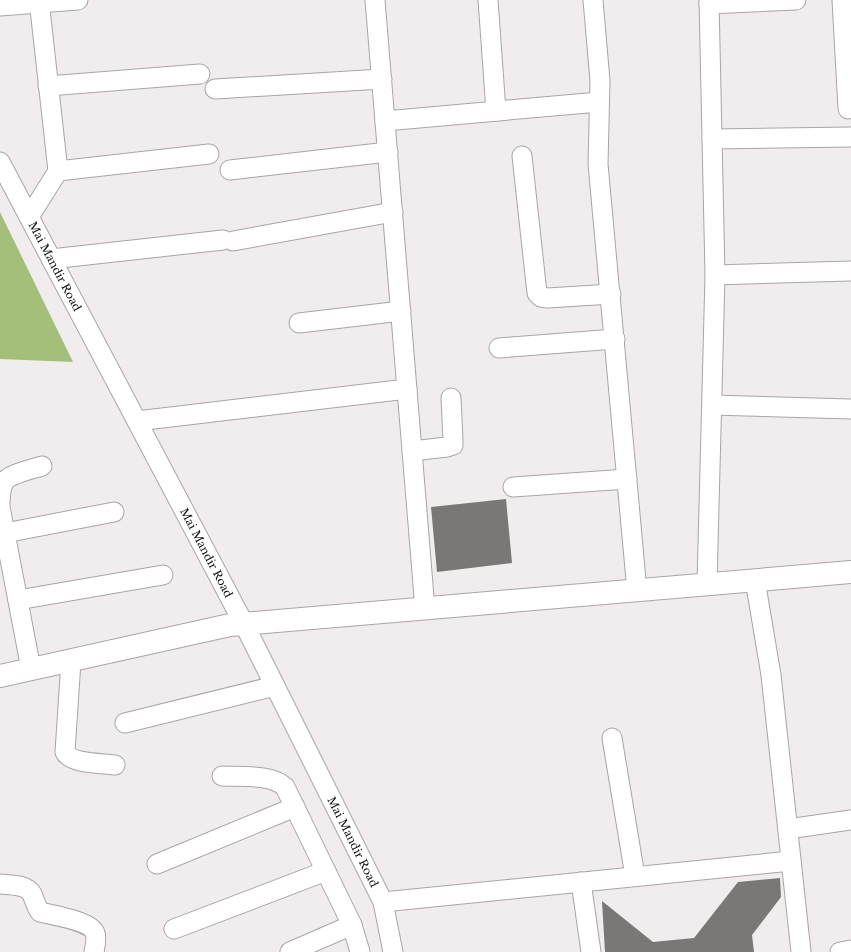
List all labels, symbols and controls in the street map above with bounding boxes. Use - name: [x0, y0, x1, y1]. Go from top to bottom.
- street label: Mai Mandir Road: [26, 219, 85, 314]
- street label: Mai Mandir Road: [177, 506, 236, 601]
- street label: Mai Mandir Road: [324, 794, 382, 890]

